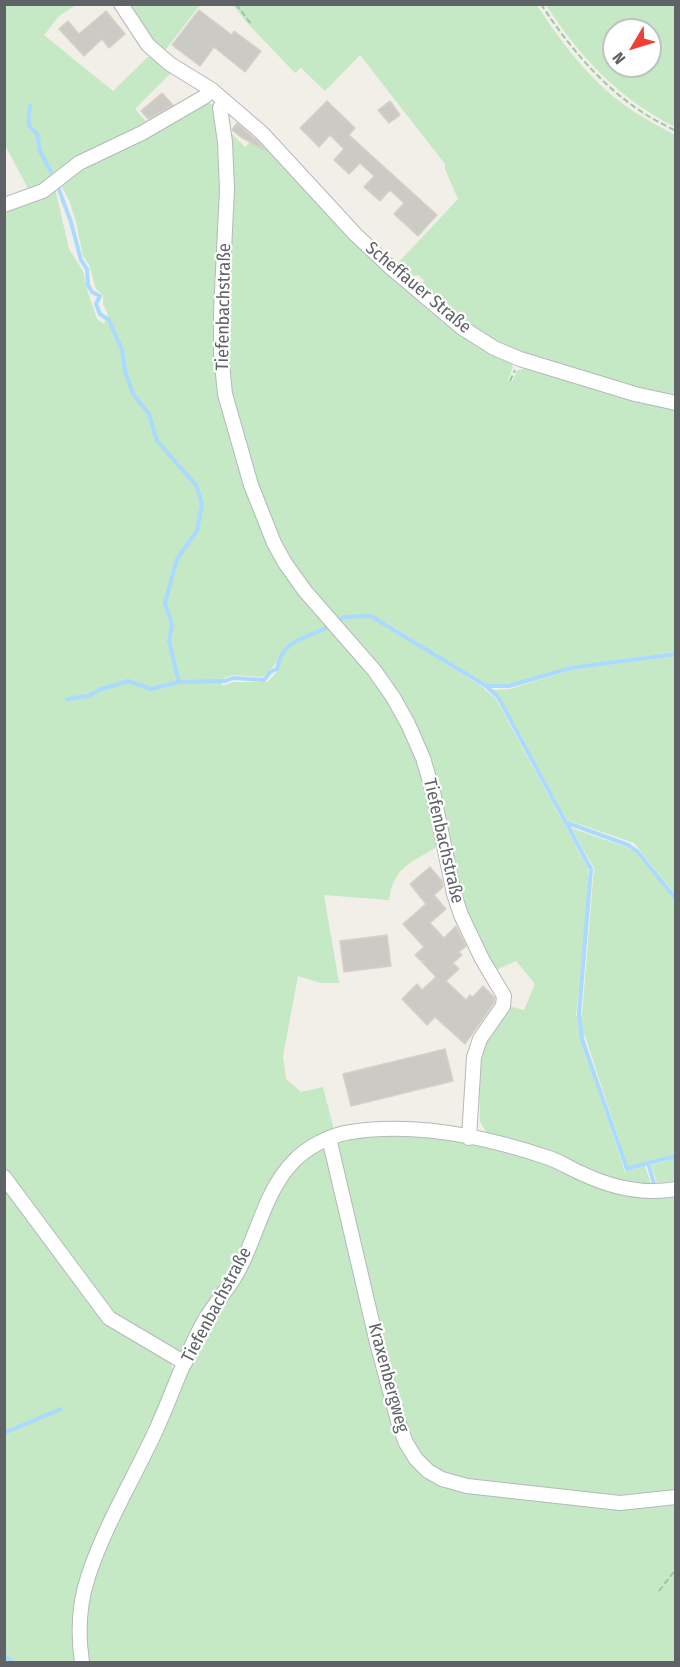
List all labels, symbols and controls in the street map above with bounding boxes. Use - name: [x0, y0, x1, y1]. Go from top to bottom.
- north arrow: [602, 18, 662, 78]
- text: N: [609, 49, 629, 68]
- street label: Scheffauer Straße: [361, 238, 475, 338]
- street label: Tiefenbachstraße: [212, 243, 236, 371]
- street label: Tiefenbachstraße: [418, 776, 468, 906]
- street label: Tiefenbachstraße: [178, 1244, 256, 1366]
- street label: Kraxenbergweg: [363, 1321, 413, 1435]

